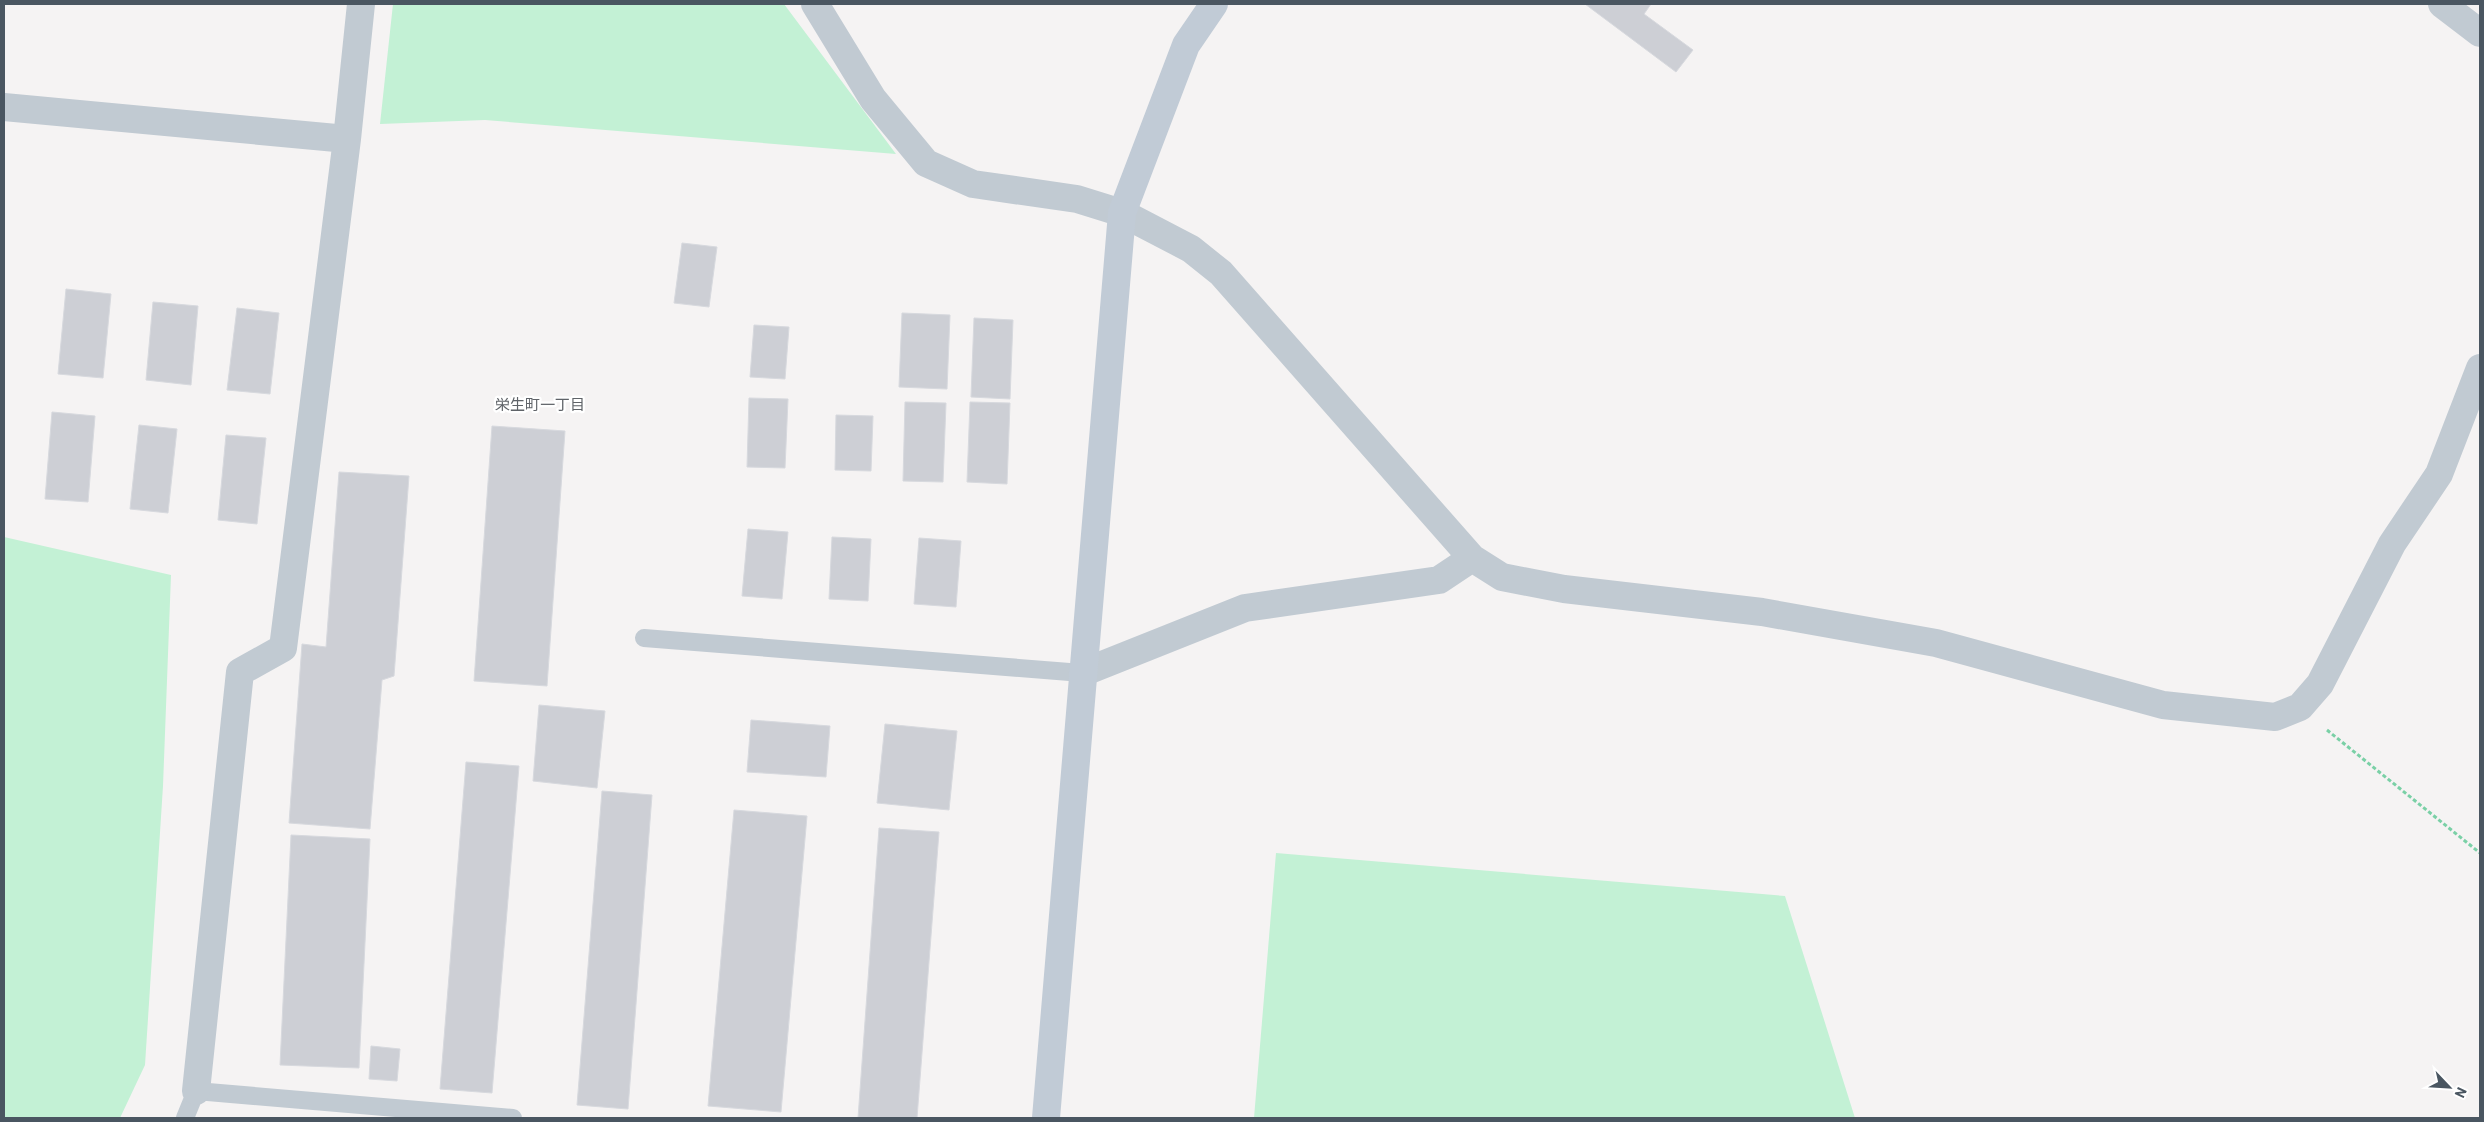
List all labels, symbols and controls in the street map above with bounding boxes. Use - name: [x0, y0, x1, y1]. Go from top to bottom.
- district label: 栄生町一丁目: [495, 395, 585, 413]
- north arrow: [2424, 1062, 2474, 1112]
- text: N: [2452, 1085, 2471, 1101]

